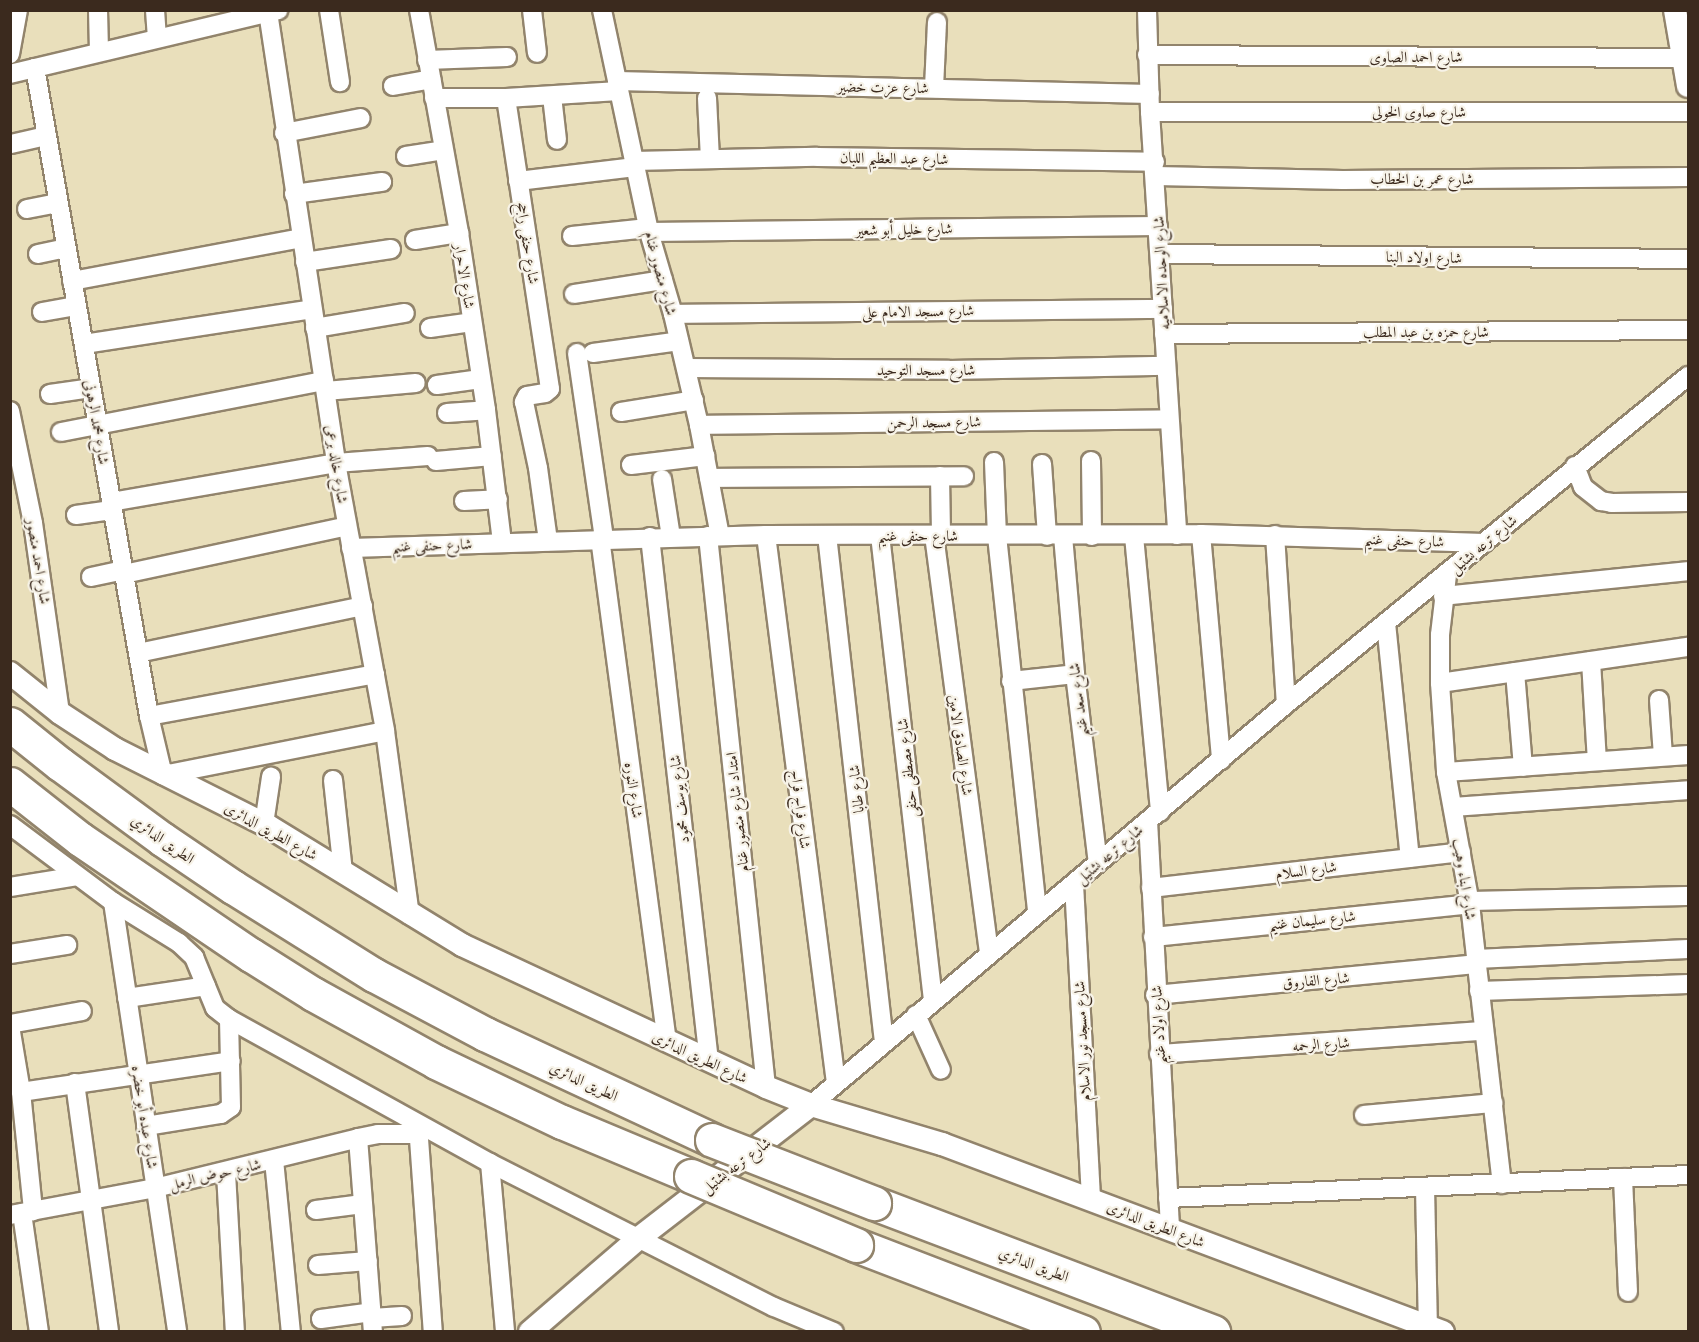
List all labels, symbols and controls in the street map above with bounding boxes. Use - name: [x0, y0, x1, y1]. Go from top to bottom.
- street label: شارع احمد الصاوى: [1370, 48, 1462, 66]
- street label: شارع عزت خضير: [837, 77, 929, 97]
- street label: شارع صاوى الخولى: [1372, 103, 1466, 121]
- street label: شارع عبد العظيم اللبان: [840, 148, 948, 168]
- street label: شارع عمر بن الخطاب: [1370, 170, 1474, 188]
- street label: شارع حنفى راجح: [513, 201, 543, 285]
- street label: شارع الوحده الاسلاميه: [1149, 216, 1173, 330]
- street label: شارع خليل أبو شعير: [855, 219, 953, 239]
- street label: شارع منصور غنام: [641, 229, 681, 317]
- street label: شارع الاحرار: [451, 242, 479, 310]
- street label: شارع اولاد البنا: [1386, 247, 1462, 267]
- street label: شارع مسجد الامام على: [862, 301, 974, 321]
- street label: شارع حمزه بن عبد المطلب: [1363, 323, 1489, 341]
- street label: شارع مسجد التوحيد: [877, 361, 975, 379]
- street label: شارع محمد الرهونى: [81, 378, 113, 466]
- street label: شارع مسجد الرحمن: [887, 412, 981, 432]
- street label: شارع خالد برعى: [322, 423, 352, 505]
- street label: شارع ترعه بشتيل: [1446, 511, 1520, 577]
- street label: شارع احمد منصور: [23, 517, 55, 605]
- street label: شارع حنفى غنيم: [878, 527, 958, 545]
- street label: شارع حنفى غنيم: [1364, 530, 1444, 550]
- street label: شارع حنفى غنيم: [392, 535, 472, 555]
- street label: شارع سعد غنيم: [1065, 662, 1091, 738]
- street label: شارع الصادق الامين: [945, 694, 977, 796]
- street label: شارع مصطفى حنفى: [893, 718, 921, 818]
- street label: امتداد شارع منصور غنام: [722, 751, 752, 873]
- street label: شارع يوسف محمود: [665, 754, 693, 844]
- street label: شارع النوره: [621, 761, 647, 819]
- street label: شارع طابا: [845, 764, 867, 814]
- street label: شارع فراج فراج: [787, 768, 815, 850]
- street label: شارع الطريق الدائرى: [221, 798, 321, 864]
- street label: الطريق الدائري: [128, 811, 198, 867]
- street label: شارع ترعه بشتيل: [1072, 821, 1146, 887]
- street label: شارع ابناء وهيب: [1450, 837, 1480, 921]
- street label: شارع السلام: [1274, 857, 1338, 883]
- street label: شارع سليمان غنيم: [1268, 906, 1356, 934]
- street label: شارع الفاروق: [1282, 968, 1350, 992]
- street label: شارع مسجد نور الاسلام: [1070, 981, 1094, 1101]
- street label: شارع اولاد غنيم: [1147, 985, 1169, 1065]
- street label: شارع الطريق الدائرى: [649, 1027, 751, 1087]
- street label: شارع الرحمه: [1292, 1033, 1350, 1055]
- street label: الطريق الدائري: [547, 1057, 621, 1105]
- street label: شارع عبده أبو خضره: [128, 1064, 162, 1170]
- street label: شارع ترعه بشتيل: [698, 1133, 774, 1197]
- street label: شارع حوض الرمل: [167, 1155, 263, 1193]
- street label: شارع الطريق الدائرى: [1105, 1197, 1207, 1251]
- street label: الطريق الدائري: [997, 1242, 1071, 1286]

